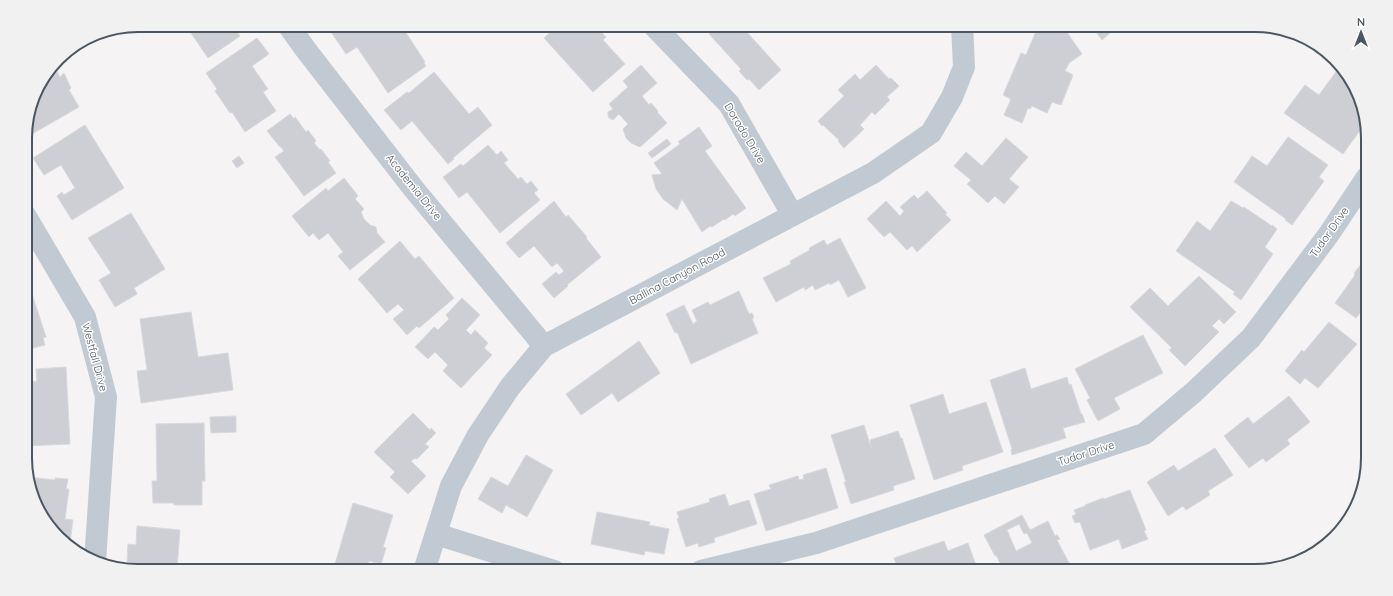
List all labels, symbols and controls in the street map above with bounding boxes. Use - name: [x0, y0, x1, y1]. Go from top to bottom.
- north arrow: [1341, 12, 1381, 52]
- text: N: [1357, 15, 1365, 29]
- street label: Dorado Drive: [721, 100, 769, 166]
- street label: Academia Drive: [383, 151, 445, 223]
- street label: Tudor Drive: [1306, 204, 1352, 260]
- street label: Ballina Canyon Road: [627, 245, 727, 307]
- street label: Westfall Drive: [79, 321, 111, 393]
- street label: Tudor Drive: [1056, 437, 1116, 469]

